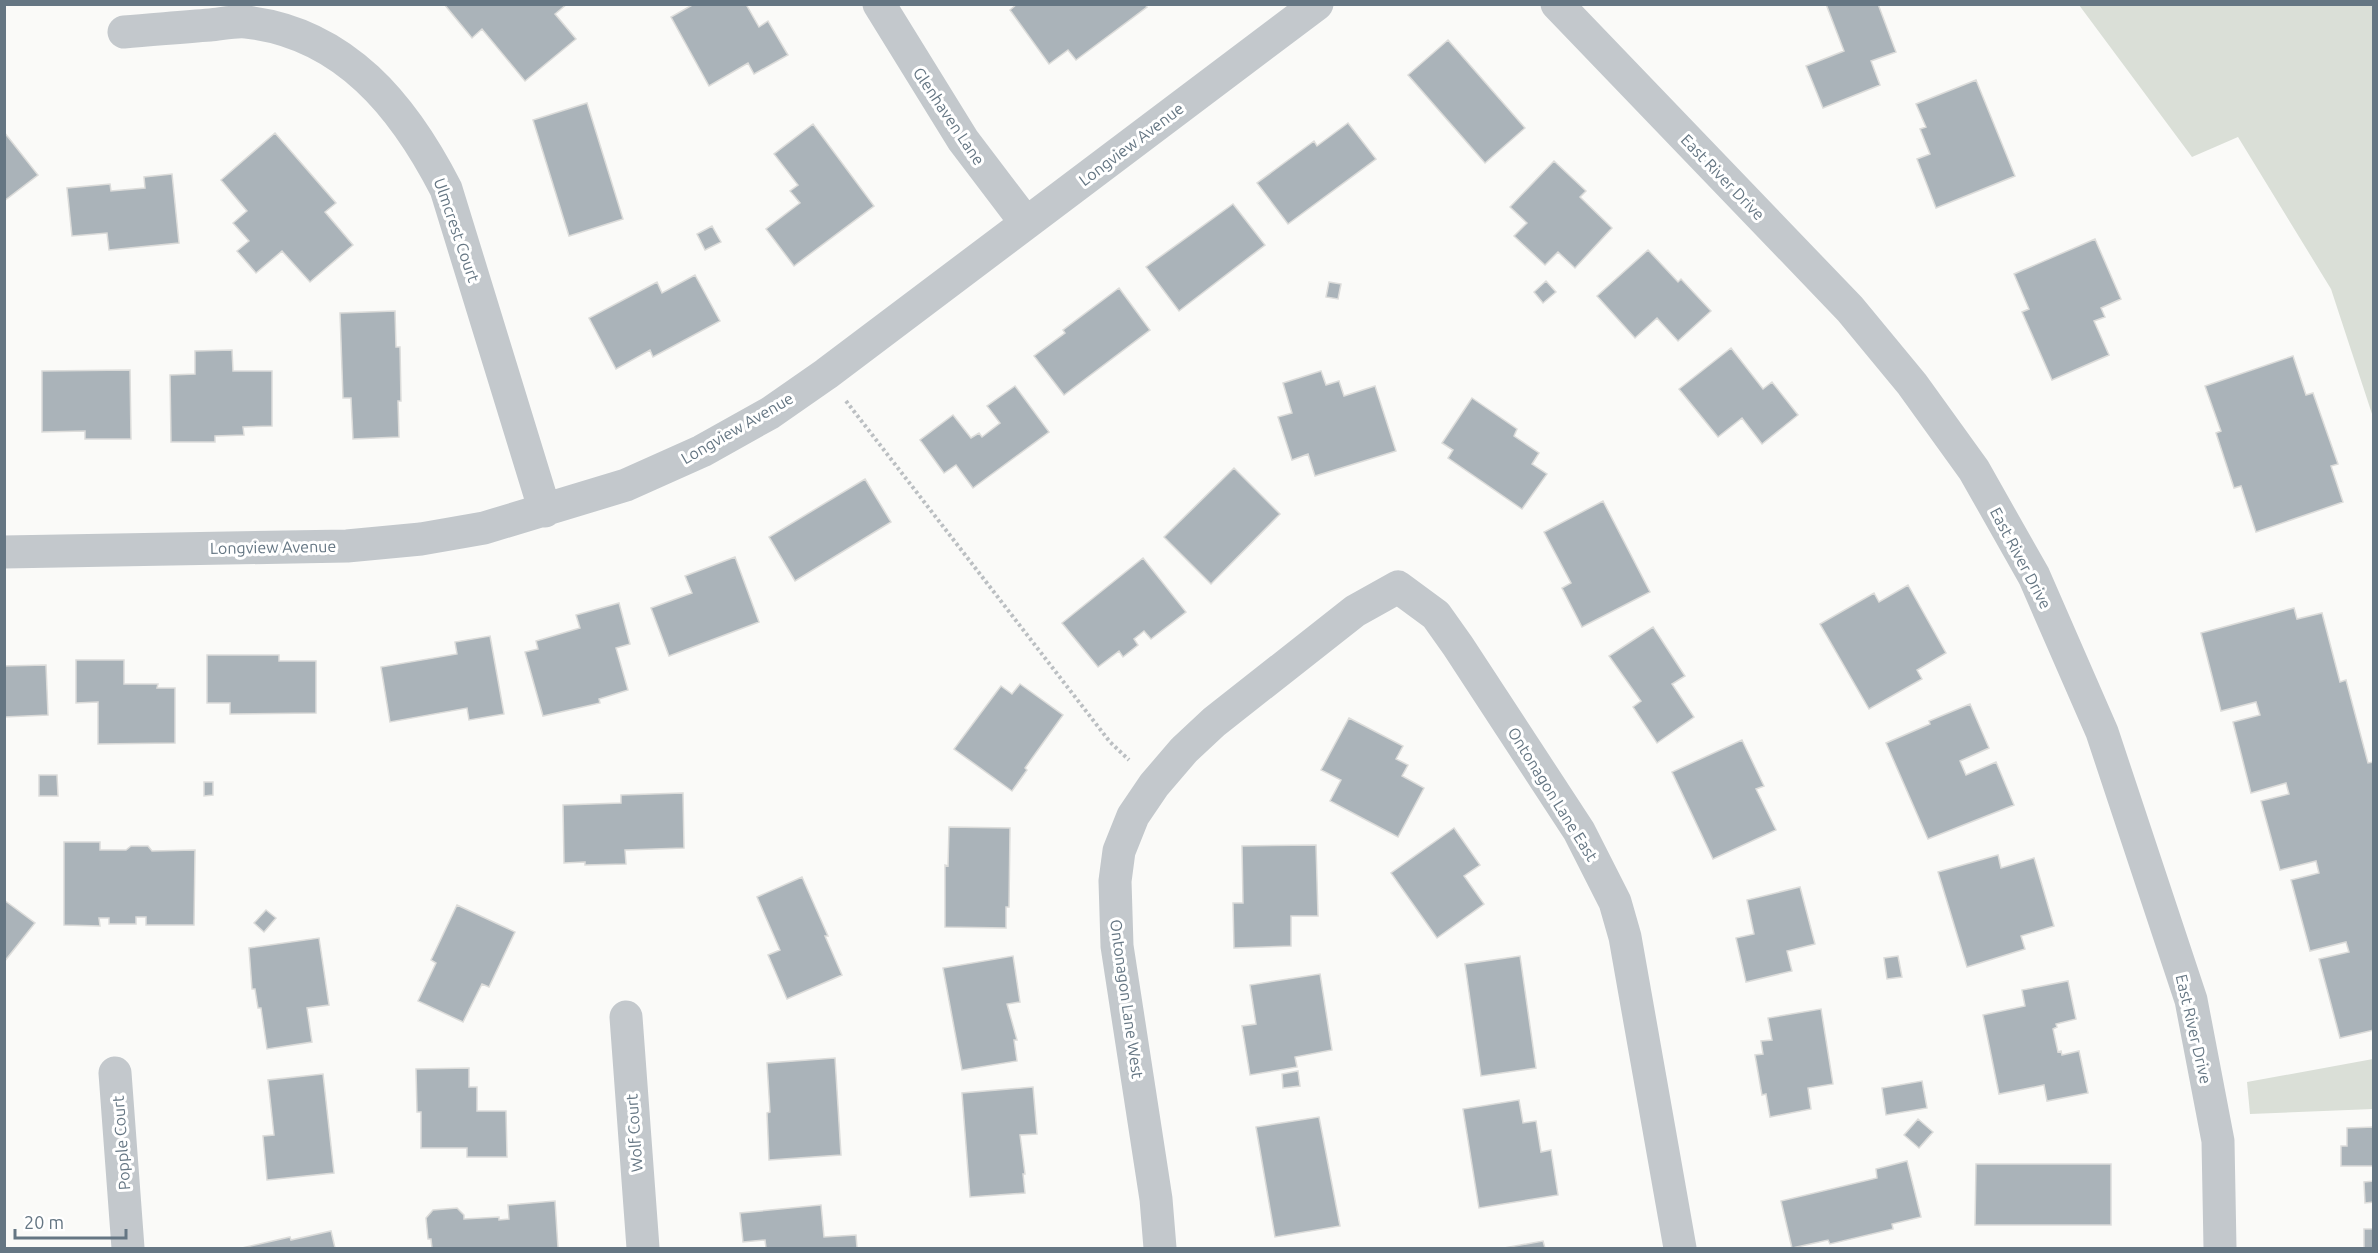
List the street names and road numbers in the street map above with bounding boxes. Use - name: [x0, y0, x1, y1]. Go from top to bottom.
- street label: Glenhaven Lane: [910, 64, 988, 168]
- street label: Longview Avenue: [1075, 99, 1187, 189]
- street label: East River Drive: [1678, 130, 1768, 224]
- street label: Ulmcrest Court: [431, 176, 483, 285]
- street label: Longview Avenue: [678, 389, 796, 467]
- street label: East River Drive: [1987, 504, 2055, 612]
- street label: Longview Avenue: [210, 537, 336, 557]
- street label: Ontonagon Lane East: [1504, 724, 1602, 865]
- street label: Ontonagon Lane West: [1107, 918, 1147, 1080]
- street label: East River Drive: [2173, 972, 2215, 1086]
- street label: Wolf Court: [622, 1093, 646, 1173]
- street label: Popple Court: [109, 1094, 133, 1191]

